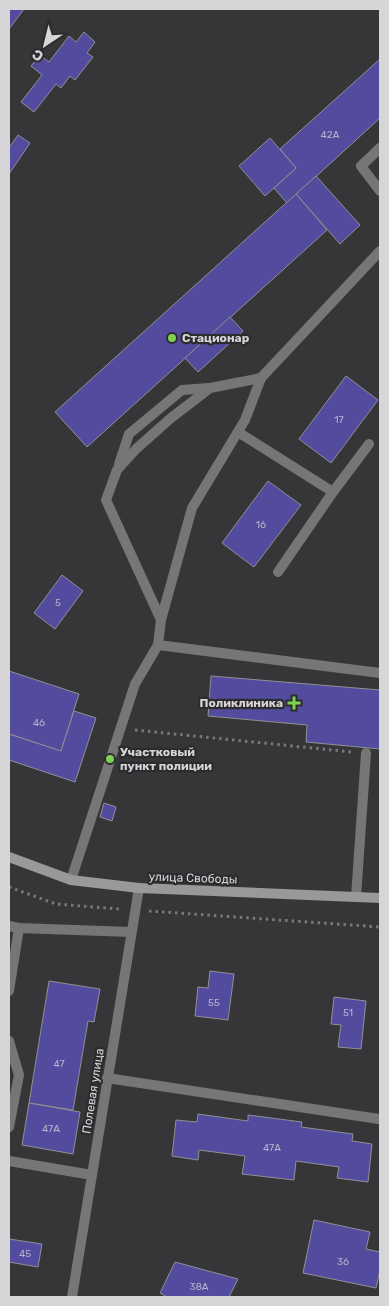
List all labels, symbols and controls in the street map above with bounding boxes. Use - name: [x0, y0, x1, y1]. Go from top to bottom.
- north arrow: [20, 20, 70, 70]
- text: С: [29, 45, 47, 65]
- house number: 42А: [321, 129, 340, 141]
- place label: Стационар: [182, 331, 250, 345]
- marker: Стационар: [166, 332, 178, 344]
- house number: 17: [334, 414, 344, 426]
- house number: 16: [256, 519, 266, 531]
- house number: 5: [55, 597, 61, 609]
- place label: Поликлиника: [200, 696, 283, 710]
- marker: Поликлиника: [287, 696, 301, 710]
- house number: 46: [33, 717, 45, 729]
- place label: Участковый пункт полиции: [120, 745, 212, 773]
- marker: Участковый пункт полиции: [104, 753, 116, 765]
- street label: улица Свободы: [148, 869, 238, 887]
- house number: 55: [208, 997, 220, 1009]
- house number: 51: [343, 1007, 353, 1019]
- street label: Полевая улица: [79, 1047, 107, 1135]
- house number: 47: [53, 1058, 65, 1070]
- house number: 47А: [42, 1123, 60, 1135]
- house number: 47А: [263, 1142, 281, 1154]
- house number: 45: [19, 1248, 31, 1260]
- house number: 36: [337, 1256, 349, 1268]
- house number: 38А: [189, 1281, 209, 1293]

